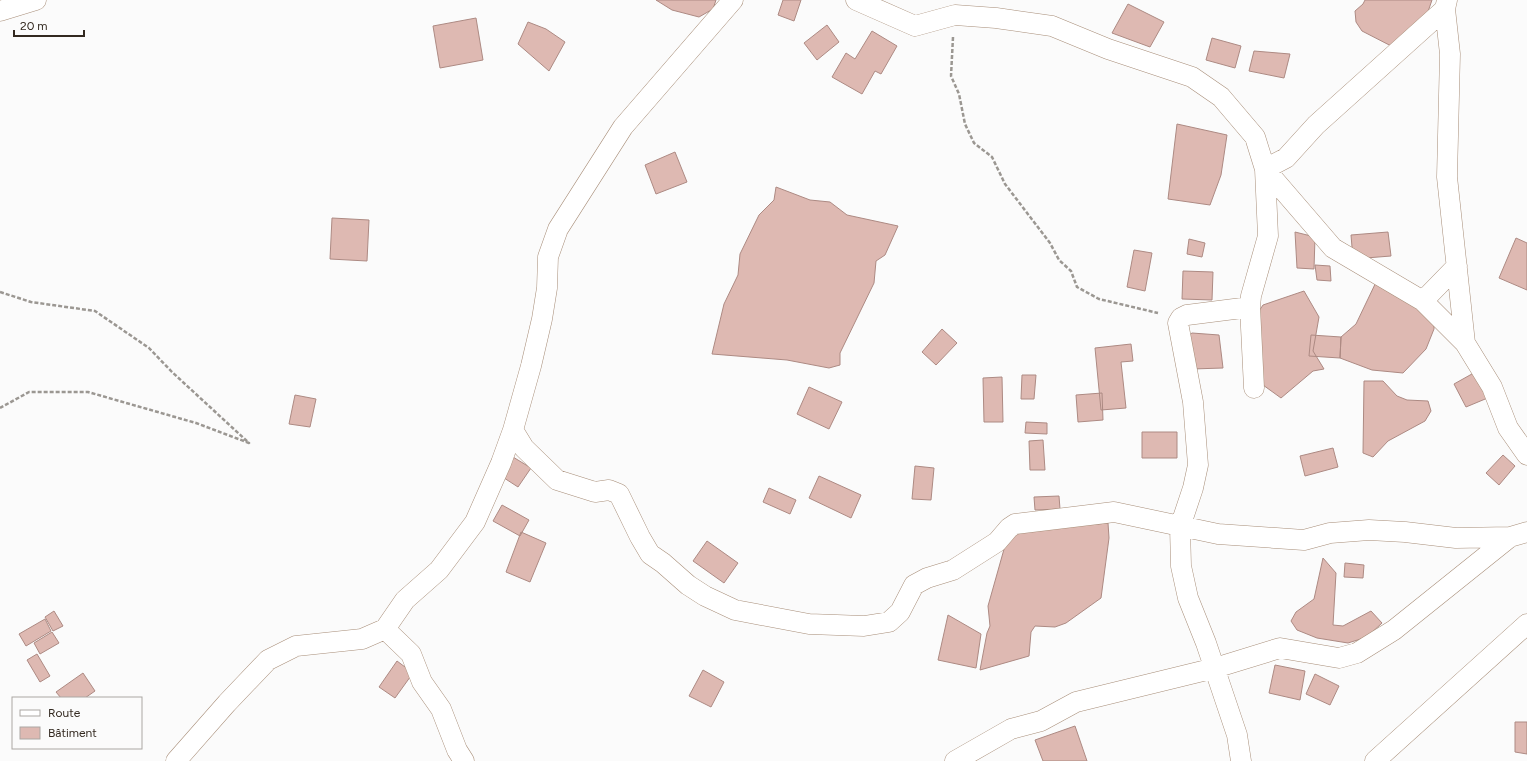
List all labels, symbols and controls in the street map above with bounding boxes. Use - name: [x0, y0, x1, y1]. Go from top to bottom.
- scale bar: [14, 12, 84, 38]
- text: 20 m: [20, 19, 48, 33]
- legend: [12, 697, 142, 749]
- text: Route: [48, 706, 81, 720]
- text: Bâtiment: [48, 726, 97, 740]

